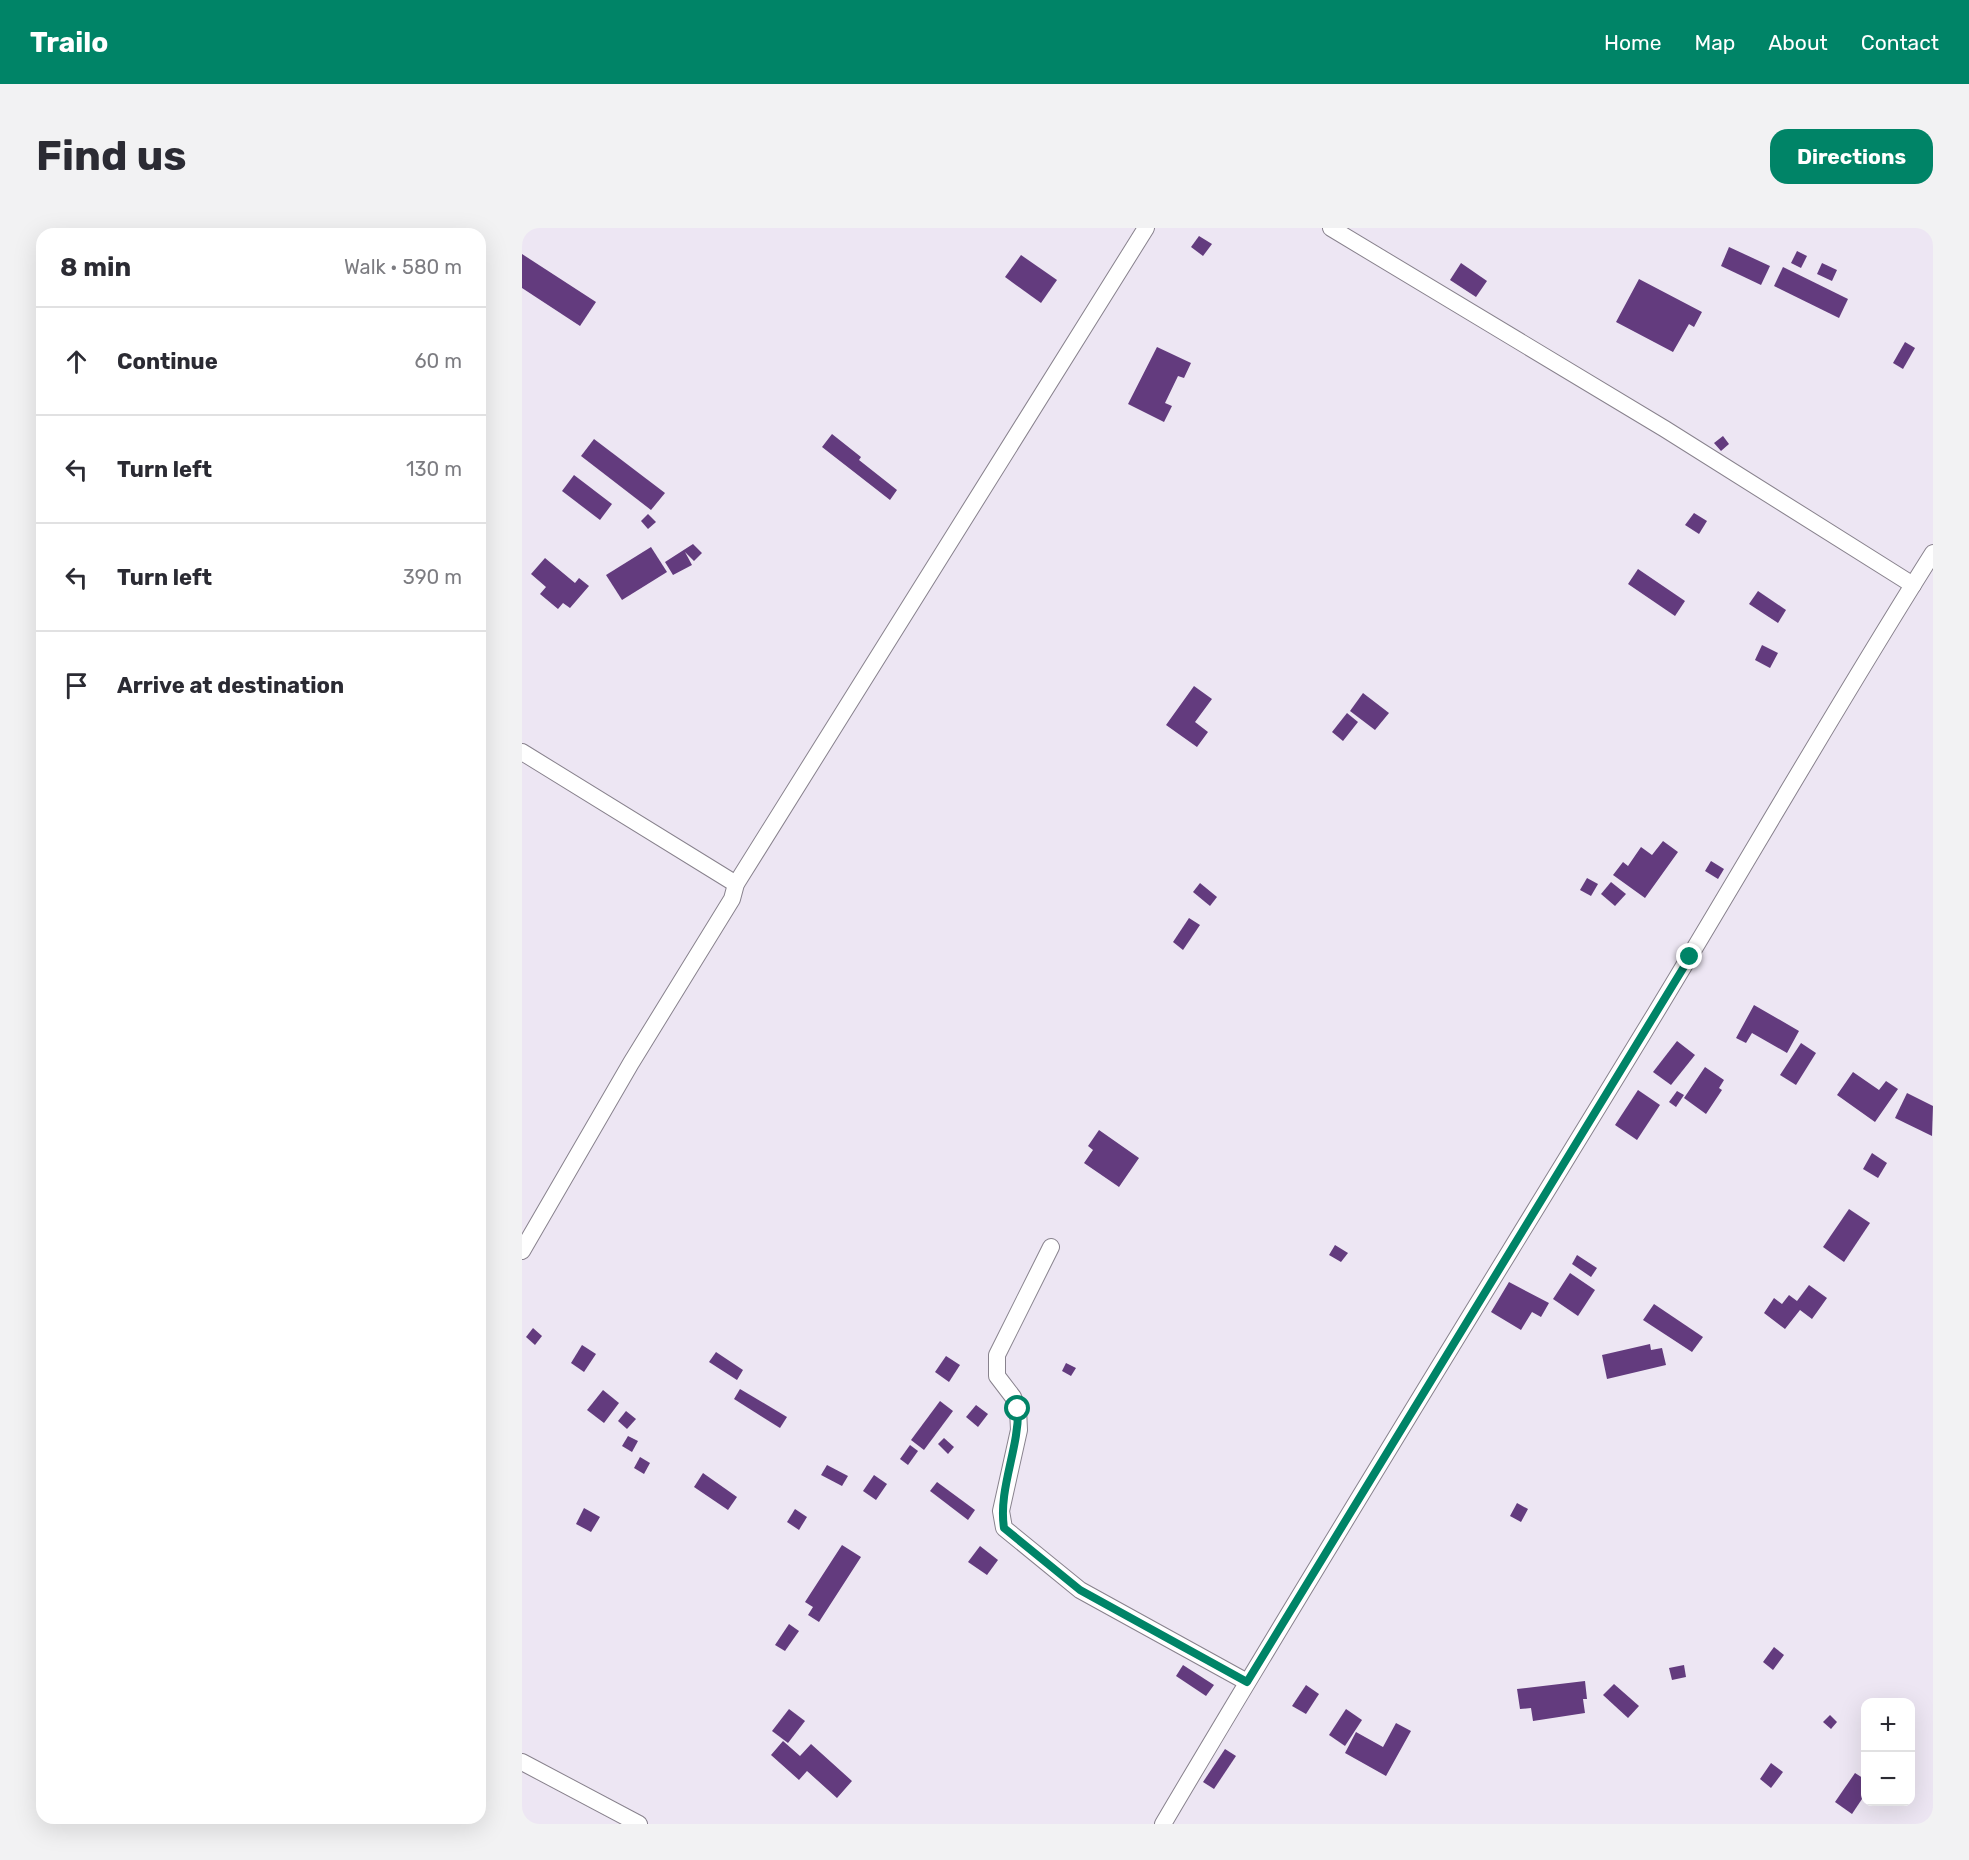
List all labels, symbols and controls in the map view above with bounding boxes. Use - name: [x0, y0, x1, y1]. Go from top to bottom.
- text: Trailo: [30, 26, 108, 59]
- text: Home: [1604, 30, 1661, 55]
- text: Map: [1694, 30, 1735, 55]
- text: About: [1768, 30, 1828, 55]
- text: Contact: [1861, 30, 1939, 55]
- button: Directions: [1770, 129, 1933, 184]
- text: Find us: [36, 131, 187, 181]
- text: 8 min: [60, 252, 131, 283]
- text: Walk · 580 m: [344, 255, 462, 279]
- icon: ahead: [60, 345, 93, 378]
- text: Continue: [117, 348, 218, 375]
- text: 60 m: [415, 349, 462, 373]
- icon: left: [60, 453, 93, 486]
- text: Turn left: [117, 456, 212, 483]
- text: 130 m: [406, 457, 462, 481]
- icon: left: [60, 561, 93, 594]
- text: Turn left: [117, 564, 212, 591]
- text: 390 m: [403, 565, 462, 589]
- icon: arrive: [60, 669, 93, 702]
- text: Arrive at destination: [117, 672, 344, 699]
- route end: [1676, 943, 1702, 969]
- route start: [1004, 1395, 1030, 1421]
- map controls: [1861, 1698, 1915, 1806]
- button: +: [1861, 1698, 1915, 1752]
- button: −: [1861, 1752, 1915, 1806]

